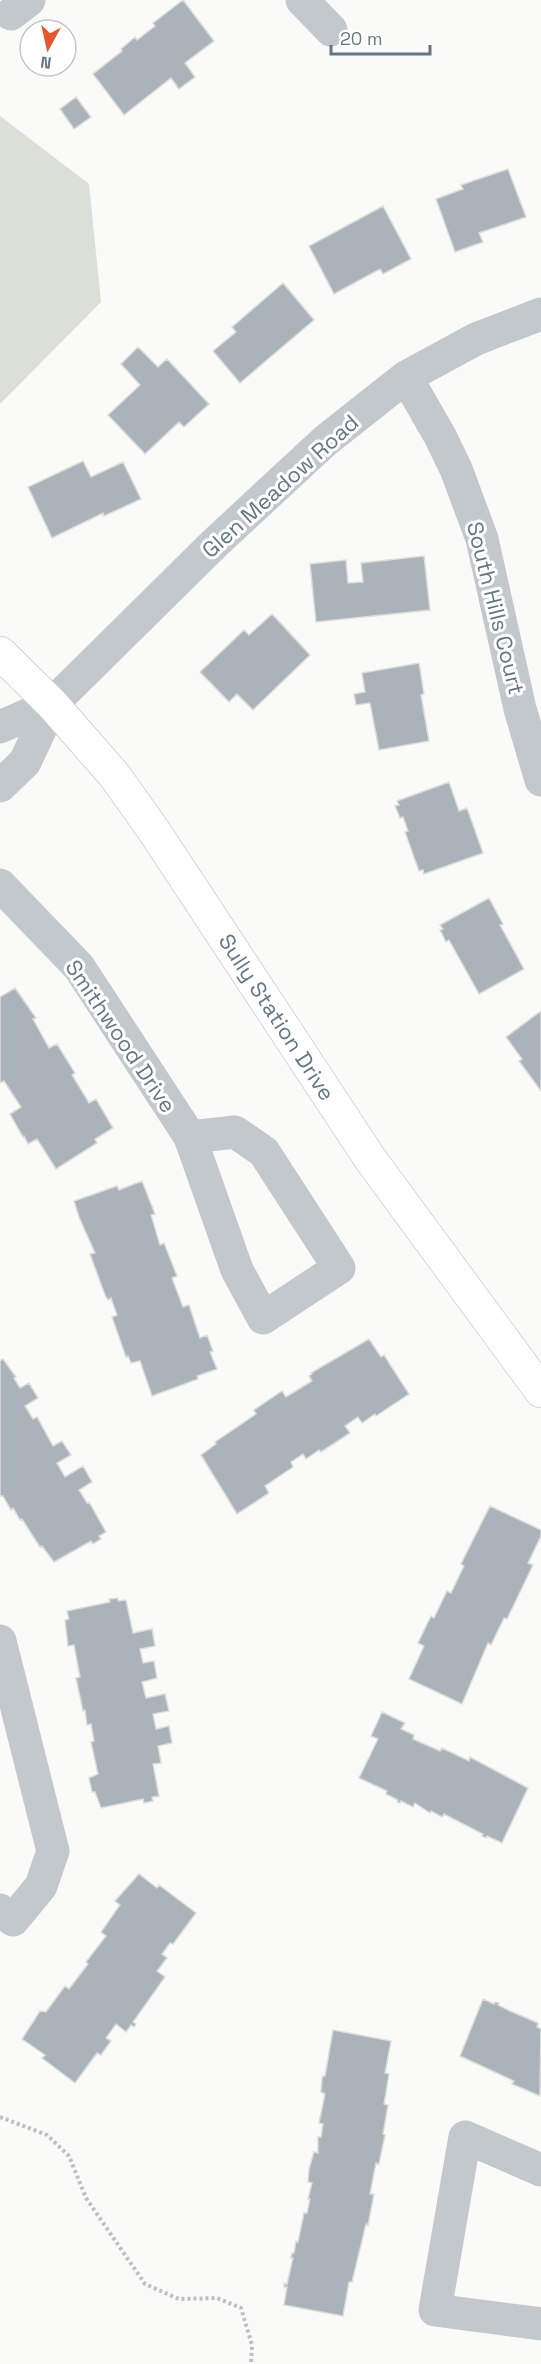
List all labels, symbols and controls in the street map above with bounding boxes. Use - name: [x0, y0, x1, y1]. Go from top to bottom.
- north arrow: [18, 18, 78, 78]
- scale bar: [331, 18, 430, 56]
- text: 20 m: [340, 27, 383, 50]
- text: N: [39, 51, 53, 74]
- street label: Glen Meadow Road: [196, 408, 364, 564]
- street label: South Hills Court: [461, 519, 531, 697]
- street label: Sully Station Drive: [213, 928, 341, 1106]
- street label: Smithwood Drive: [60, 954, 182, 1118]

